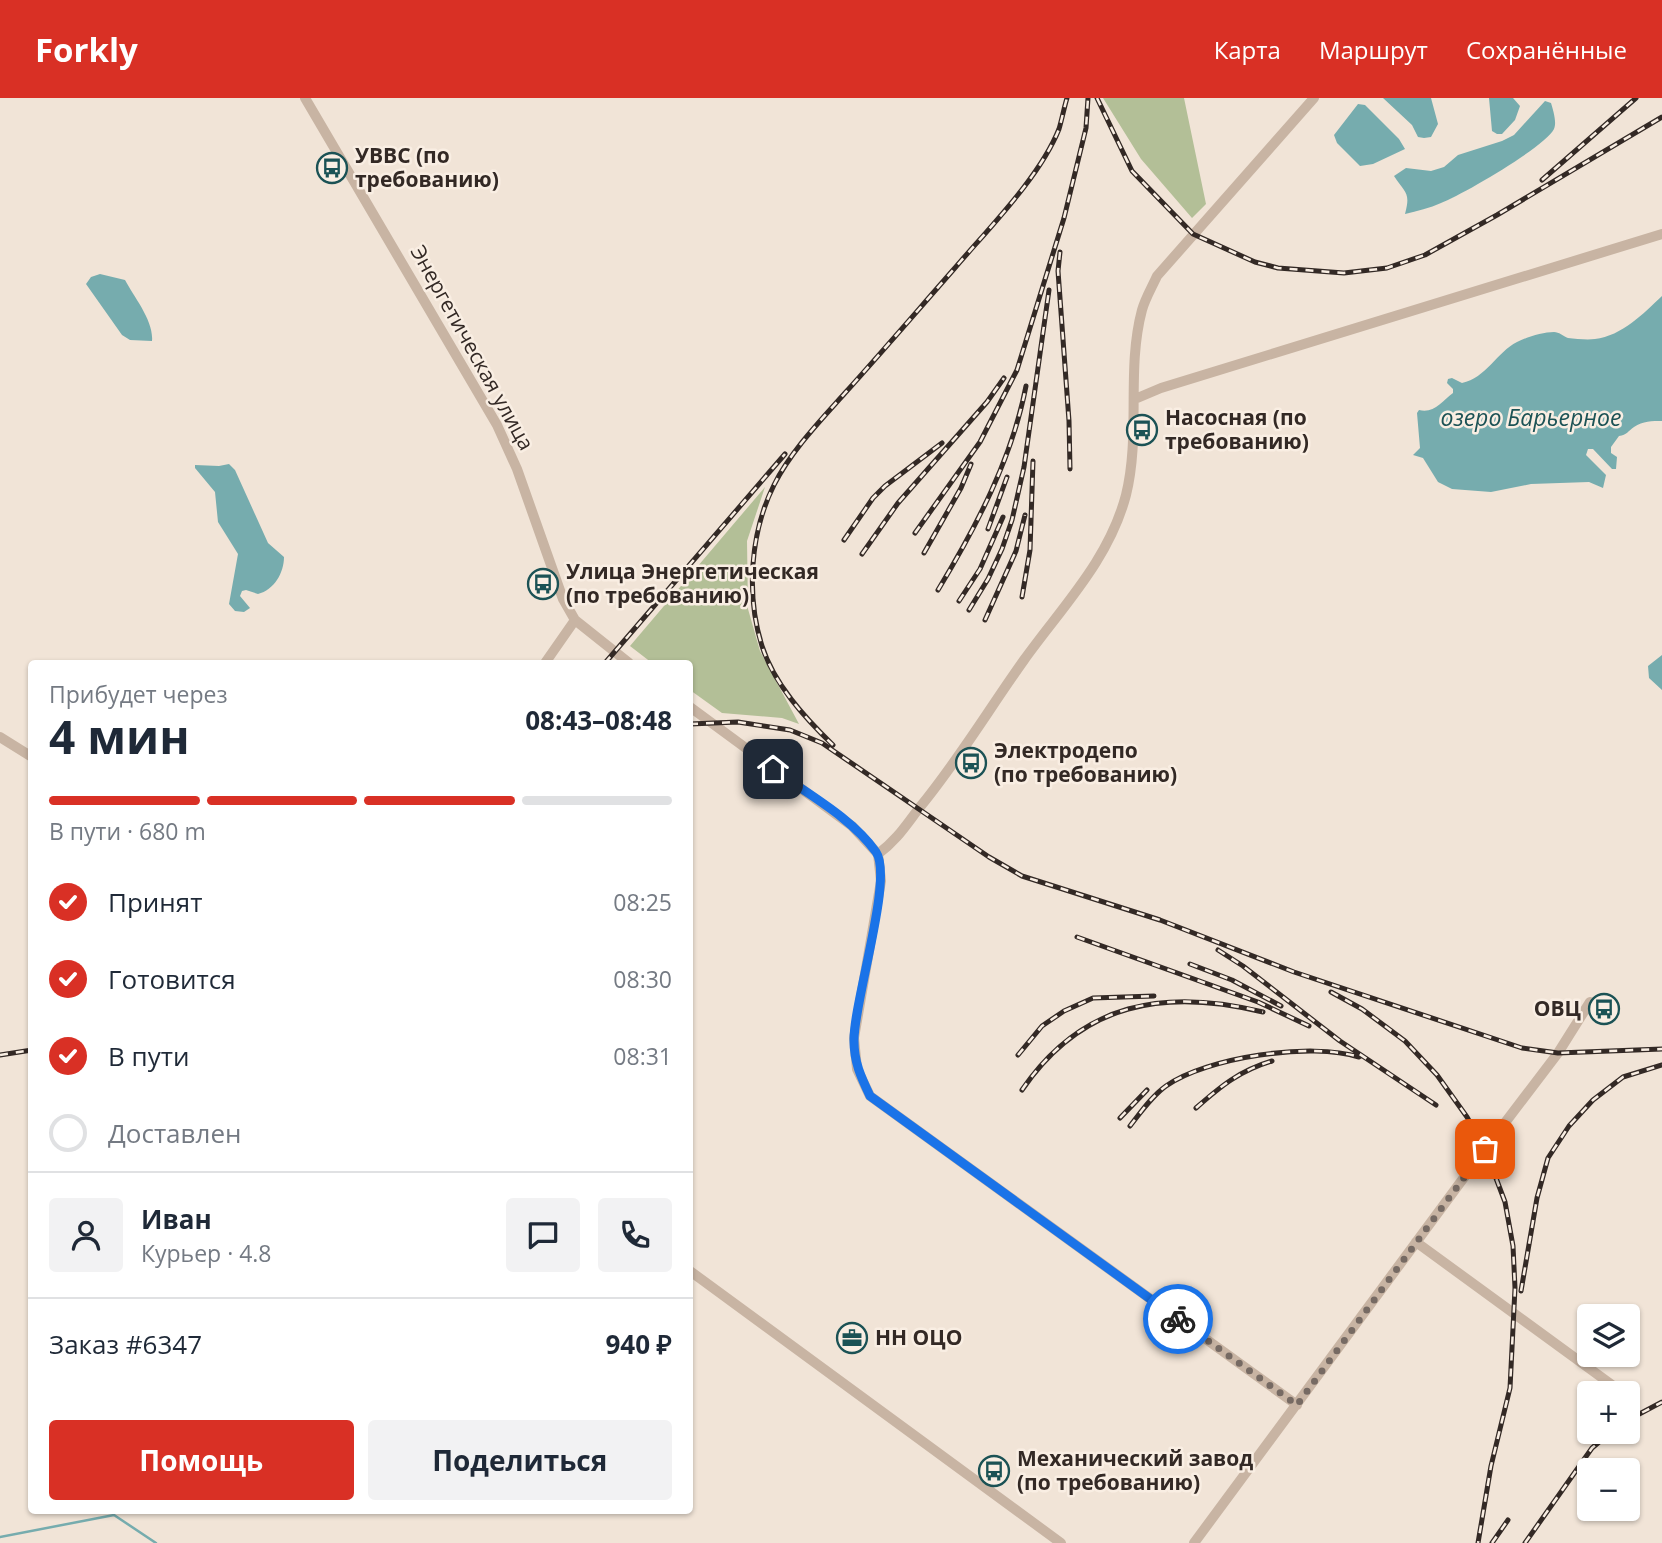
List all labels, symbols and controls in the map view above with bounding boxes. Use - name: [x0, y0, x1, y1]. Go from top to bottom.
- text: Forkly: [35, 27, 138, 72]
- text: Карта: [1214, 33, 1281, 66]
- text: Маршрут: [1319, 33, 1428, 66]
- text: Сохранённые: [1466, 33, 1627, 66]
- place label: УВВС (по требованию): [355, 141, 499, 193]
- bus stop icon: УВВС (по требованию): [315, 151, 349, 185]
- street label: Энергетическая улица: [405, 240, 541, 455]
- water label: озеро Барьерное: [1441, 401, 1621, 433]
- place label: Насосная (по требованию): [1165, 403, 1309, 455]
- bus stop icon: Насосная (по требованию): [1125, 413, 1159, 447]
- place label: Улица Энергетическая (по требованию): [566, 557, 819, 609]
- bus stop icon: Улица Энергетическая (по требованию): [526, 567, 560, 601]
- text: Прибудет через: [49, 678, 228, 710]
- text: 08:43–08:48: [525, 702, 672, 738]
- text: 4 мин: [49, 705, 190, 767]
- place label: Электродепо (по требованию): [994, 736, 1177, 788]
- pin: [743, 739, 803, 799]
- bus stop icon: Электродепо (по требованию): [954, 746, 988, 780]
- icon: home: [754, 750, 792, 788]
- text: В пути · 680 m: [49, 815, 206, 847]
- icon: check: [49, 883, 87, 921]
- text: Принят: [108, 884, 202, 920]
- text: 08:25: [613, 886, 672, 918]
- icon: check: [49, 960, 87, 998]
- text: Готовится: [108, 961, 236, 997]
- text: 08:30: [613, 963, 672, 995]
- bus stop icon: ОВЦ: [1587, 992, 1621, 1026]
- place label: ОВЦ: [1534, 994, 1581, 1022]
- icon: check: [49, 1037, 87, 1075]
- text: В пути: [108, 1038, 189, 1074]
- text: 08:31: [613, 1040, 672, 1072]
- text: Доставлен: [108, 1115, 241, 1151]
- pin: [1455, 1119, 1515, 1179]
- icon: bag: [1466, 1130, 1504, 1168]
- button: person: [49, 1198, 123, 1272]
- button: chat: [506, 1198, 580, 1272]
- button: phone: [598, 1198, 672, 1272]
- text: Иван: [141, 1201, 212, 1237]
- text: Курьер · 4.8: [141, 1237, 272, 1269]
- courier: [1143, 1284, 1213, 1354]
- icon: bike: [1159, 1300, 1197, 1338]
- map controls: [1577, 1304, 1640, 1521]
- button: layers: [1577, 1304, 1640, 1367]
- office icon: НН ОЦО: [835, 1321, 869, 1355]
- place label: НН ОЦО: [875, 1323, 962, 1351]
- text: Заказ #6347: [49, 1326, 202, 1362]
- text: 940 ₽: [606, 1326, 672, 1362]
- button: +: [1577, 1381, 1640, 1444]
- button: Помощь: [49, 1420, 354, 1500]
- button: Поделиться: [368, 1420, 672, 1500]
- place label: Механический завод (по требованию): [1017, 1444, 1253, 1496]
- bus stop icon: Механический завод (по требованию): [977, 1454, 1011, 1488]
- button: −: [1577, 1458, 1640, 1521]

